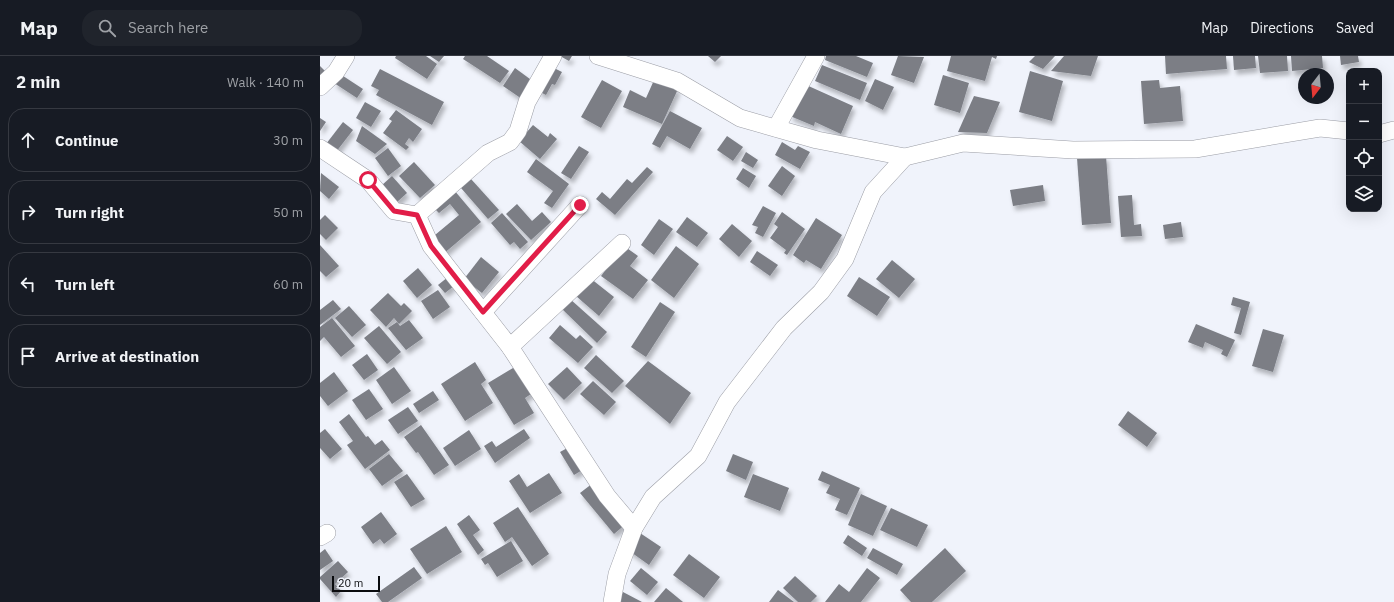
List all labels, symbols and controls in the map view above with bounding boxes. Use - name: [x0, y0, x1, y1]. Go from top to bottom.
- search box: [82, 10, 362, 46]
- text: Map: [20, 16, 58, 40]
- icon: search: [96, 17, 118, 39]
- text: Search here: [128, 18, 208, 37]
- text: Map: [1201, 19, 1228, 37]
- text: Directions: [1250, 19, 1314, 37]
- text: Saved: [1336, 19, 1374, 37]
- north arrow: [1298, 68, 1334, 104]
- map controls: [1346, 68, 1382, 212]
- button: +: [1346, 68, 1382, 104]
- text: 2 min: [16, 71, 60, 93]
- text: Walk · 140 m: [227, 74, 304, 91]
- button: −: [1346, 104, 1382, 140]
- icon: ahead: [17, 129, 39, 151]
- text: Continue: [55, 131, 119, 150]
- text: 30 m: [273, 132, 303, 149]
- button: locate: [1346, 140, 1382, 176]
- route start: [359, 171, 377, 189]
- button: layers: [1346, 176, 1382, 212]
- route end: [571, 196, 589, 214]
- icon: right: [17, 201, 39, 223]
- text: Turn right: [55, 203, 124, 222]
- text: 50 m: [273, 204, 303, 221]
- icon: left: [17, 273, 39, 295]
- text: Turn left: [55, 275, 115, 294]
- text: 60 m: [273, 276, 303, 293]
- icon: arrive: [17, 345, 39, 367]
- text: Arrive at destination: [55, 347, 199, 366]
- scale bar: [332, 574, 380, 593]
- text: 20 m: [338, 576, 363, 590]

